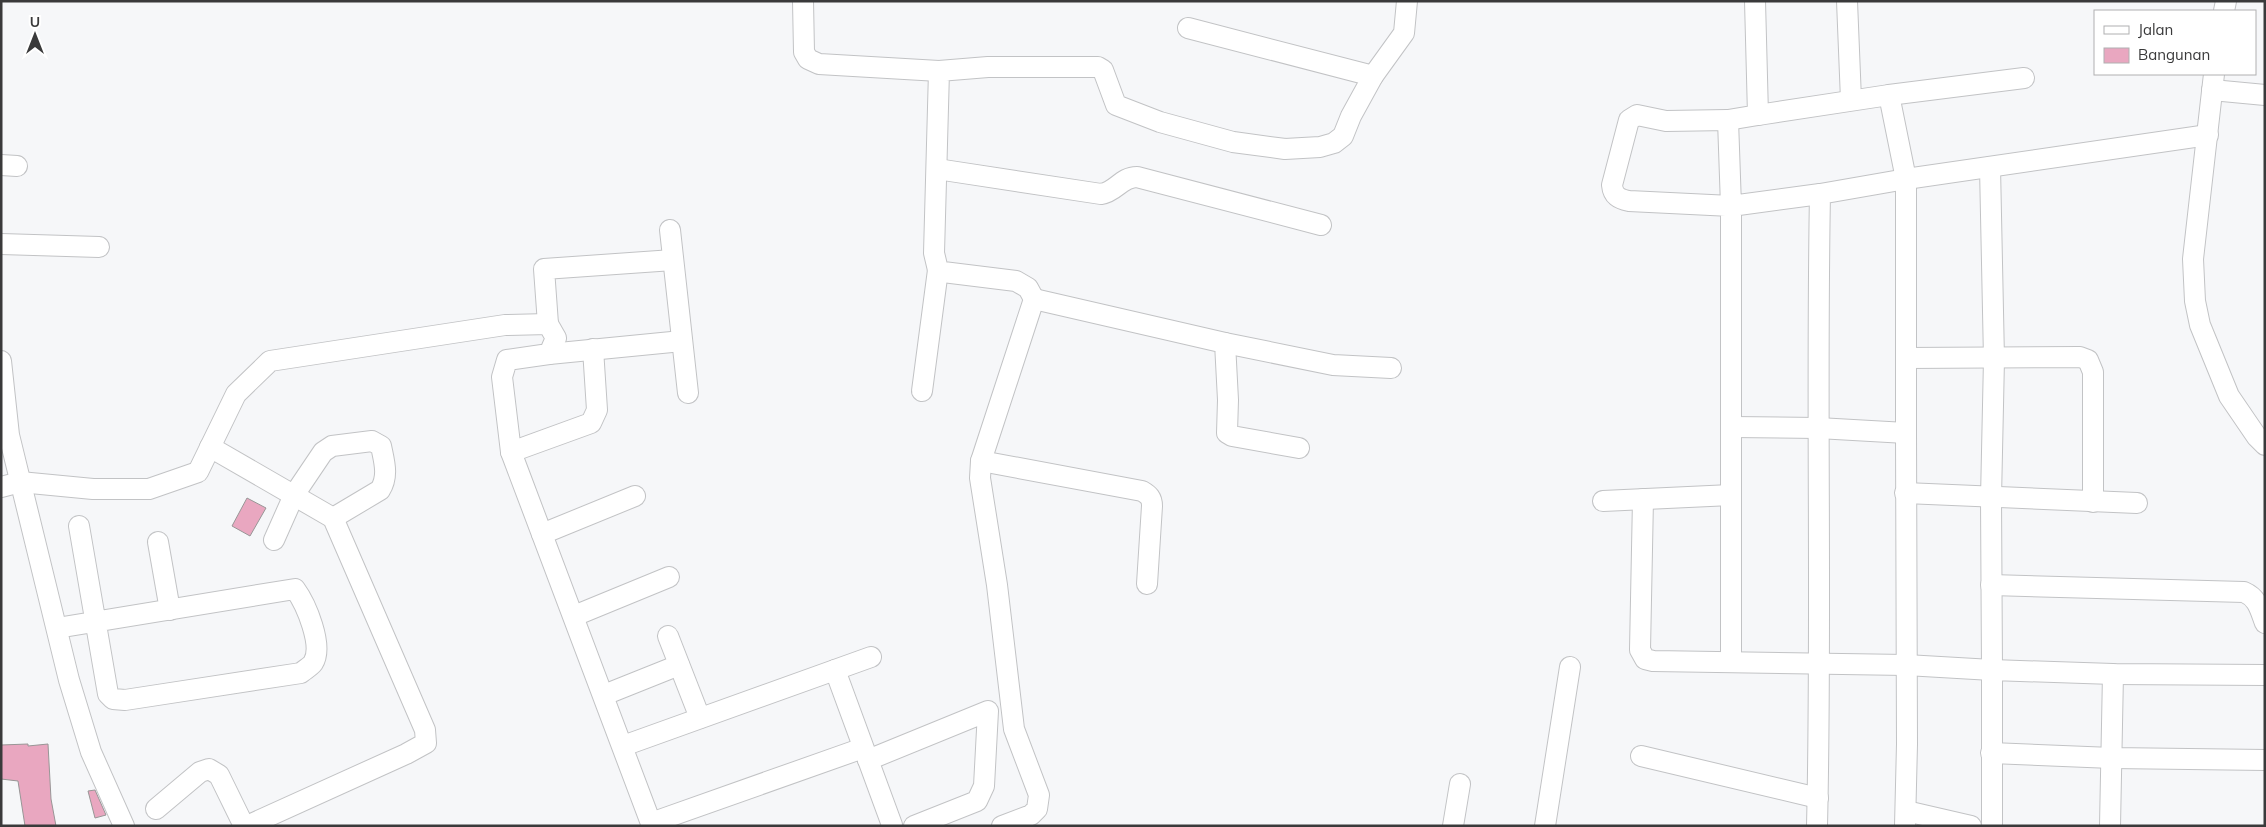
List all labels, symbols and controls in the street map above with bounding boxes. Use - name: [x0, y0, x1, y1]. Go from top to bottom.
- north arrow: [10, 10, 60, 60]
- legend: [2094, 10, 2256, 75]
- text: U: [30, 13, 40, 31]
- text: Jalan: [2138, 20, 2173, 39]
- text: Bangunan: [2138, 45, 2210, 64]

